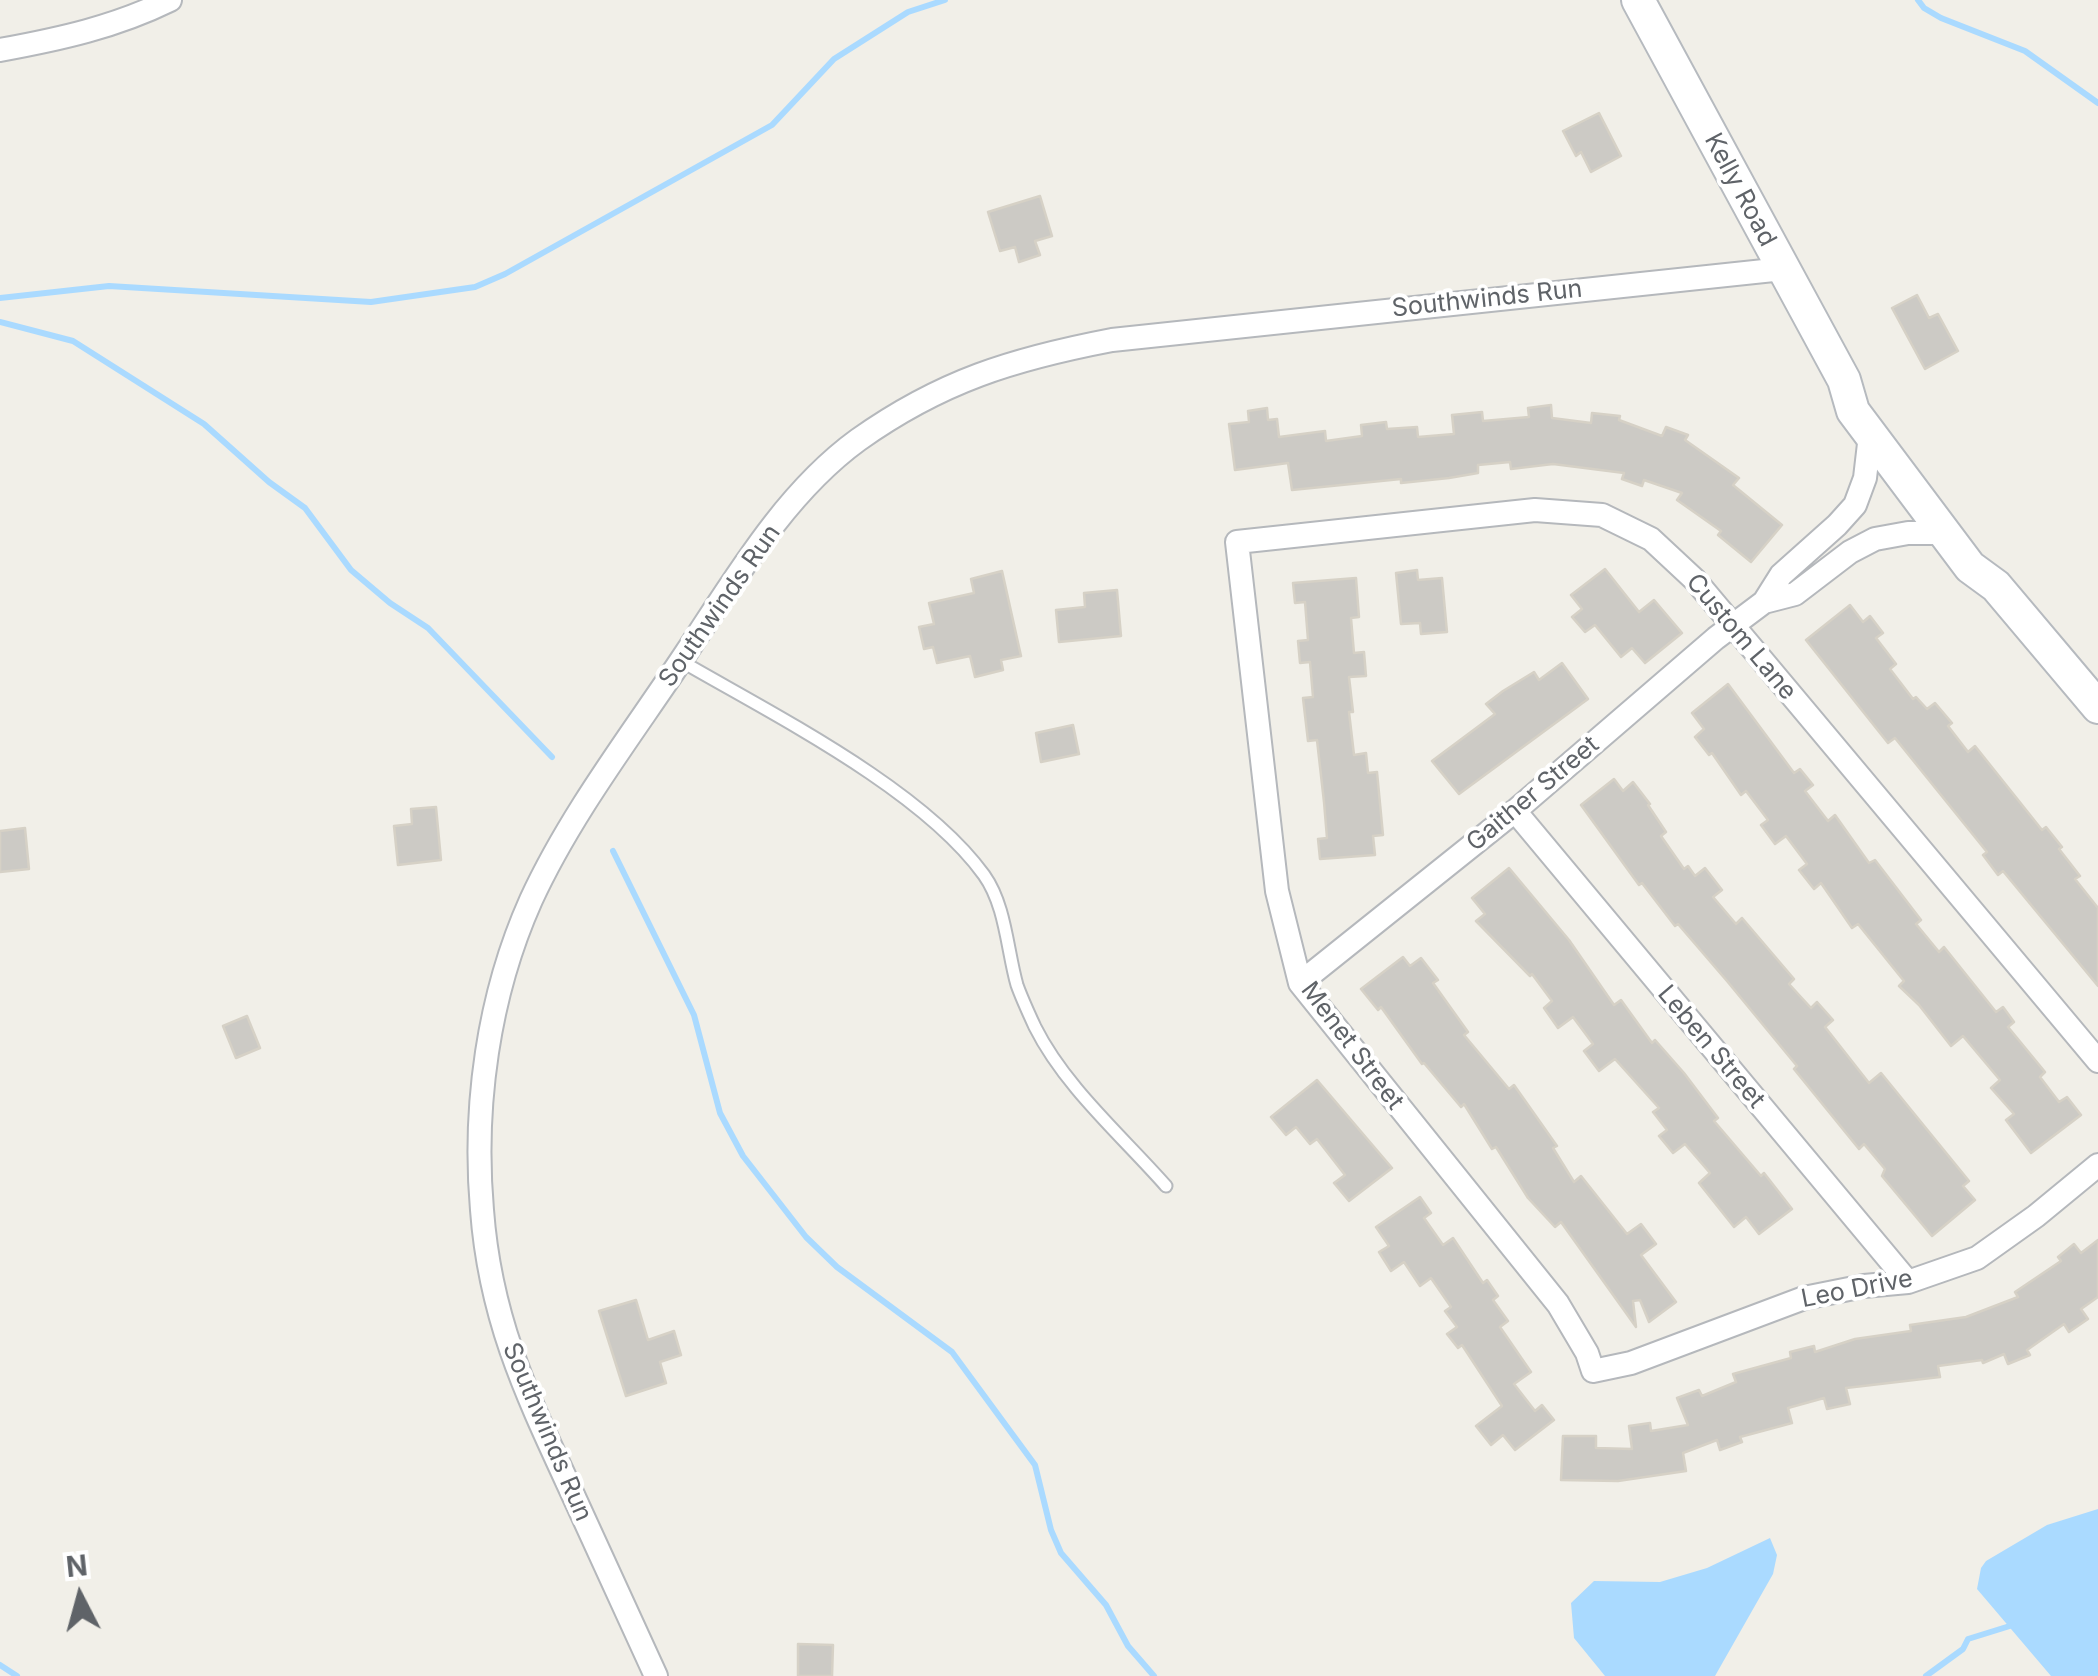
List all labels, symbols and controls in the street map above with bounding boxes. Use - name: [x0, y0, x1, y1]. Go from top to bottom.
- street label: Kelly Road: [1698, 128, 1782, 252]
- street label: Southwinds Run: [1390, 274, 1584, 324]
- street label: Southwinds Run: [653, 519, 787, 693]
- street label: Custom Lane: [1679, 568, 1803, 706]
- street label: Gaither Street: [1461, 730, 1605, 858]
- street label: Menet Street: [1294, 976, 1410, 1116]
- street label: Leben Street: [1651, 980, 1771, 1114]
- street label: Leo Drive: [1799, 1264, 1915, 1314]
- street label: Southwinds Run: [496, 1338, 598, 1526]
- north arrow: [30, 1546, 130, 1646]
- text: N: [64, 1548, 89, 1584]

